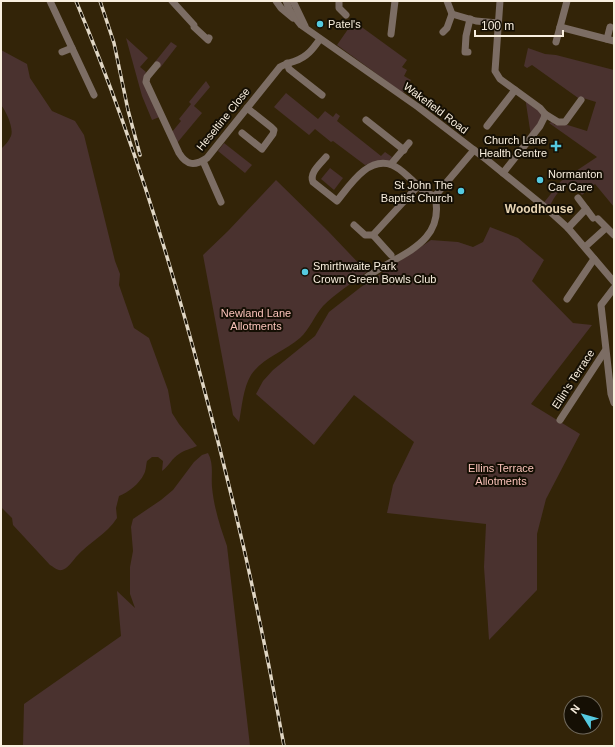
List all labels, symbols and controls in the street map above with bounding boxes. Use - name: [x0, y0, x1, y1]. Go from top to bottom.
- scale bar: [475, 12, 563, 38]
- place label: Patel's: [328, 18, 361, 30]
- marker: Patel's: [315, 19, 325, 29]
- text: 100 m: [481, 19, 514, 33]
- street label: Wakefield Road: [402, 80, 470, 136]
- street label: Heseltine Close: [194, 85, 252, 153]
- place label: Church Lane Health Centre: [479, 134, 547, 159]
- marker: Church Lane Health Centre: [550, 140, 562, 152]
- place label: Normanton Car Care: [548, 168, 602, 193]
- marker: Normanton Car Care: [535, 175, 545, 185]
- place label: St John The Baptist Church: [381, 179, 453, 204]
- marker: St John The Baptist Church: [456, 186, 466, 196]
- district label: Woodhouse: [505, 202, 574, 216]
- place label: Smirthwaite Park Crown Green Bowls Club: [313, 260, 437, 285]
- marker: Smirthwaite Park Crown Green Bowls Club: [300, 267, 310, 277]
- park label: Newland Lane Allotments: [221, 307, 291, 332]
- street label: Ellin's Terrace: [549, 347, 597, 411]
- park label: Ellins Terrace Allotments: [468, 462, 534, 487]
- north arrow: [563, 695, 603, 735]
- text: N: [568, 702, 582, 716]

